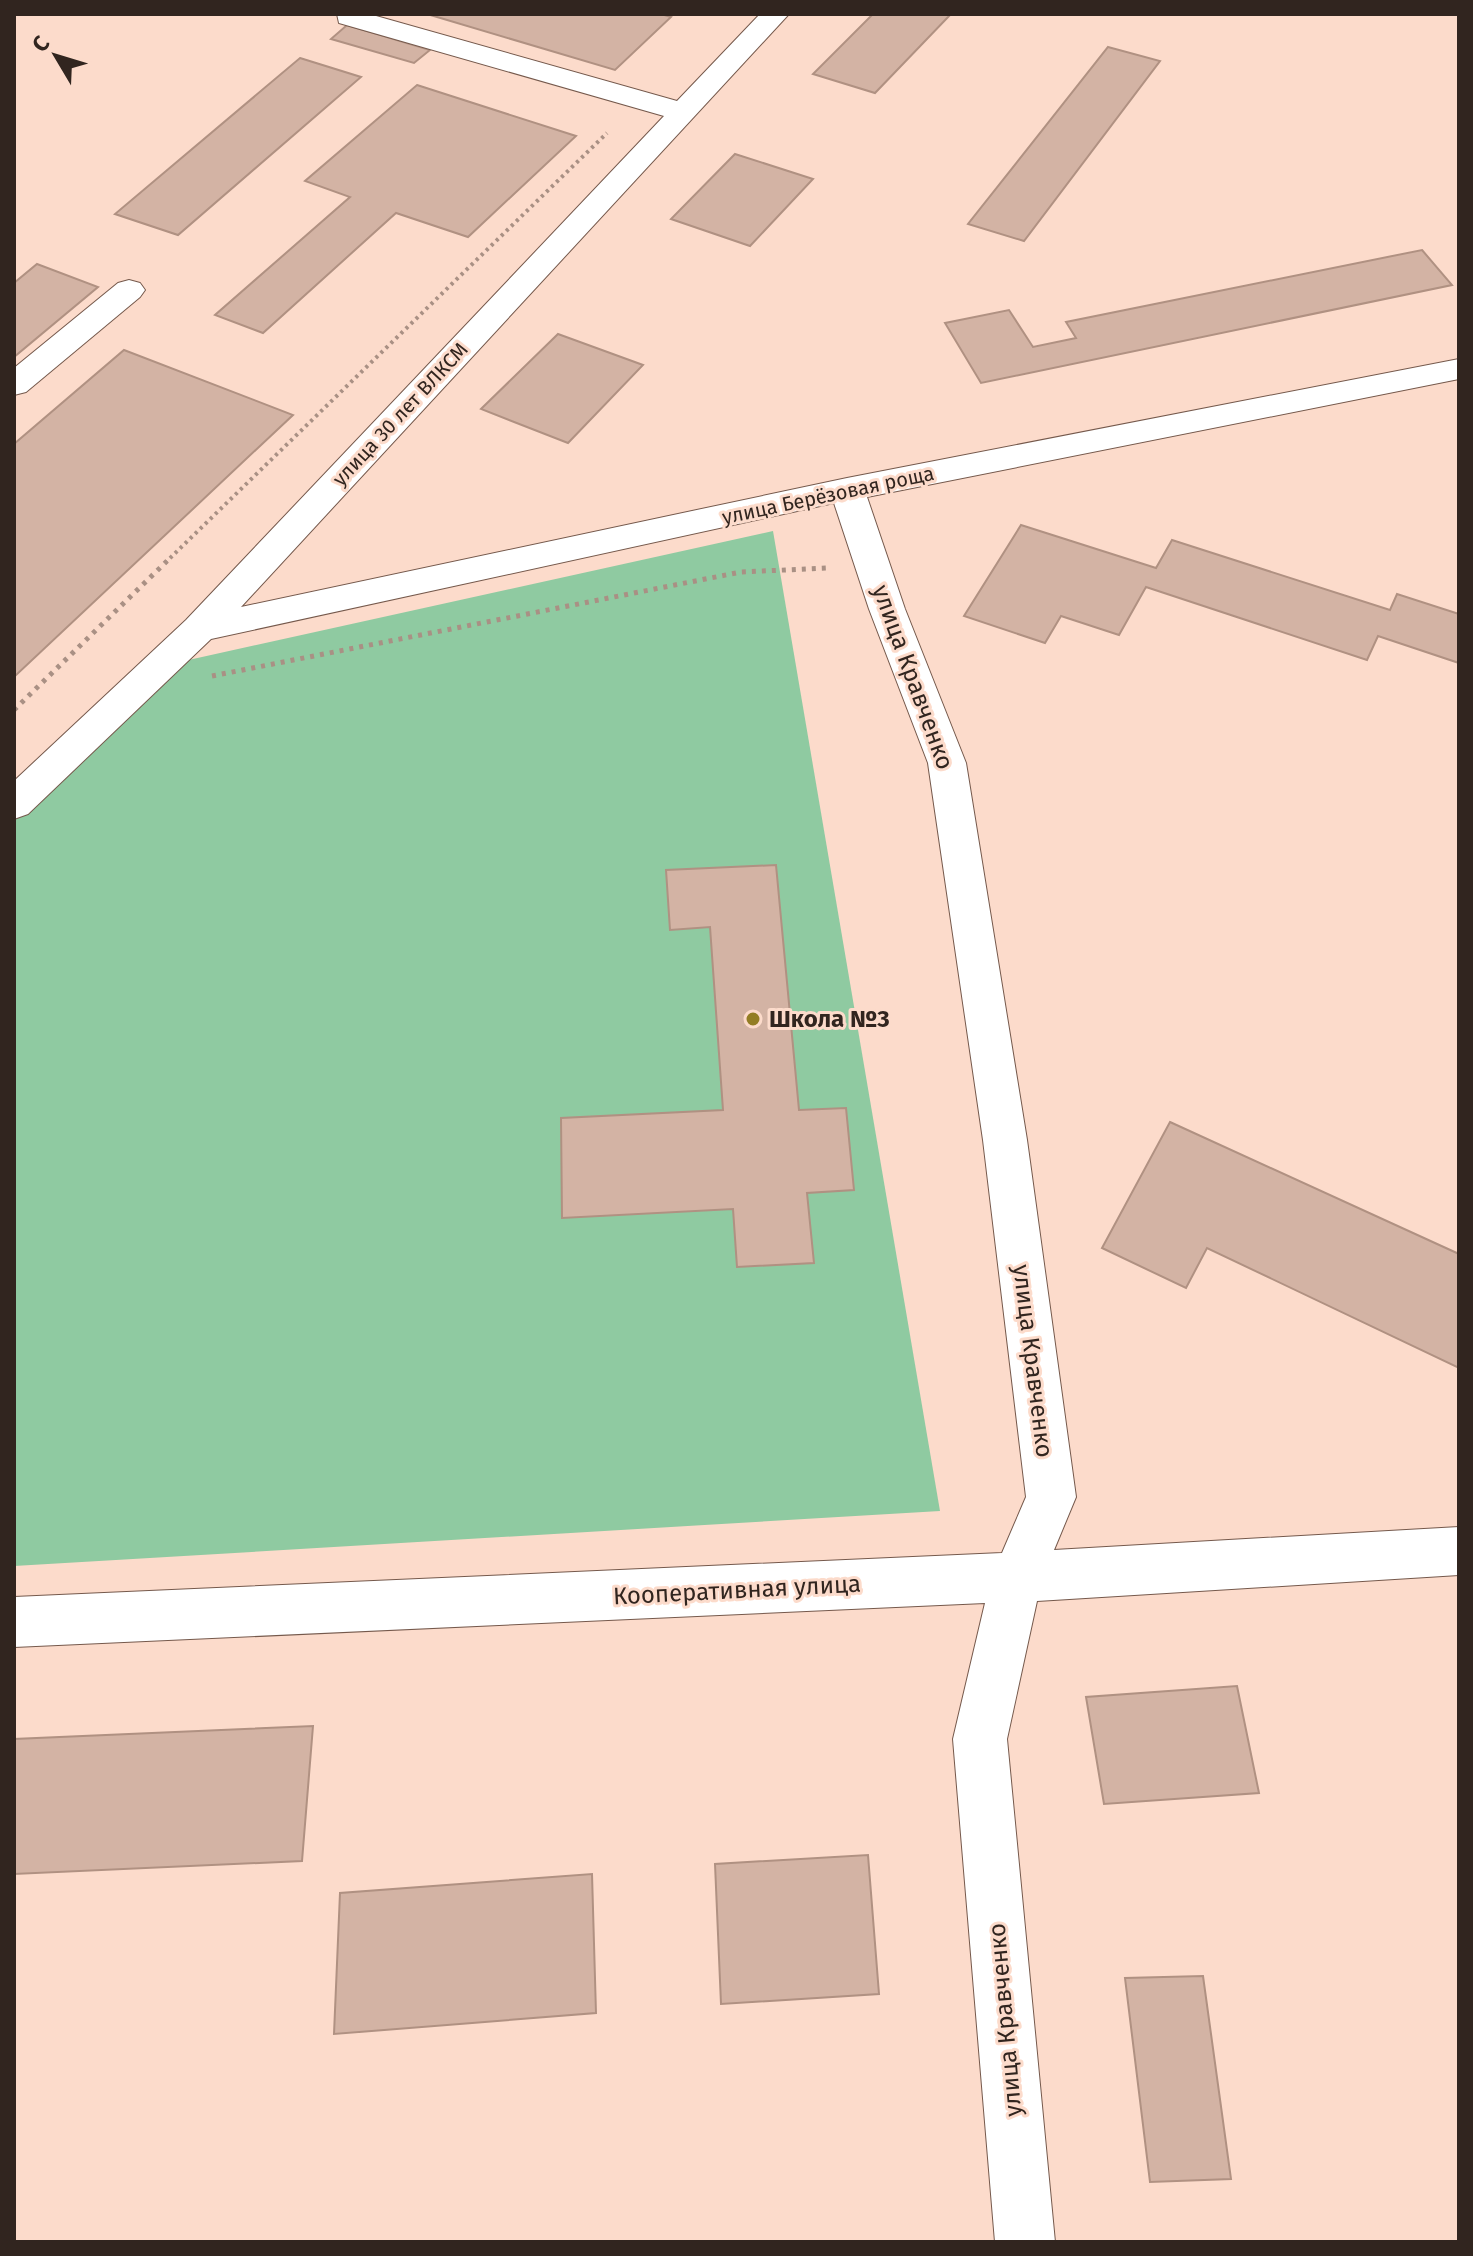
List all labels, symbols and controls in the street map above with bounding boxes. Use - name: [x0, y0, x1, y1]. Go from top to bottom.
- north arrow: [16, 16, 96, 96]
- text: С: [26, 30, 55, 57]
- street label: улица 30 лет ВЛКСМ: [327, 337, 473, 491]
- street label: улица Берёзовая роща: [720, 461, 936, 529]
- street label: улица Кравченко: [867, 581, 959, 773]
- place label: Школа №3: [769, 1005, 890, 1033]
- marker: Школа №3: [744, 1010, 762, 1028]
- street label: улица Кравченко: [1007, 1263, 1059, 1459]
- street label: Кооперативная улица: [612, 1570, 862, 1610]
- street label: улица Кравченко: [983, 1922, 1027, 2118]

